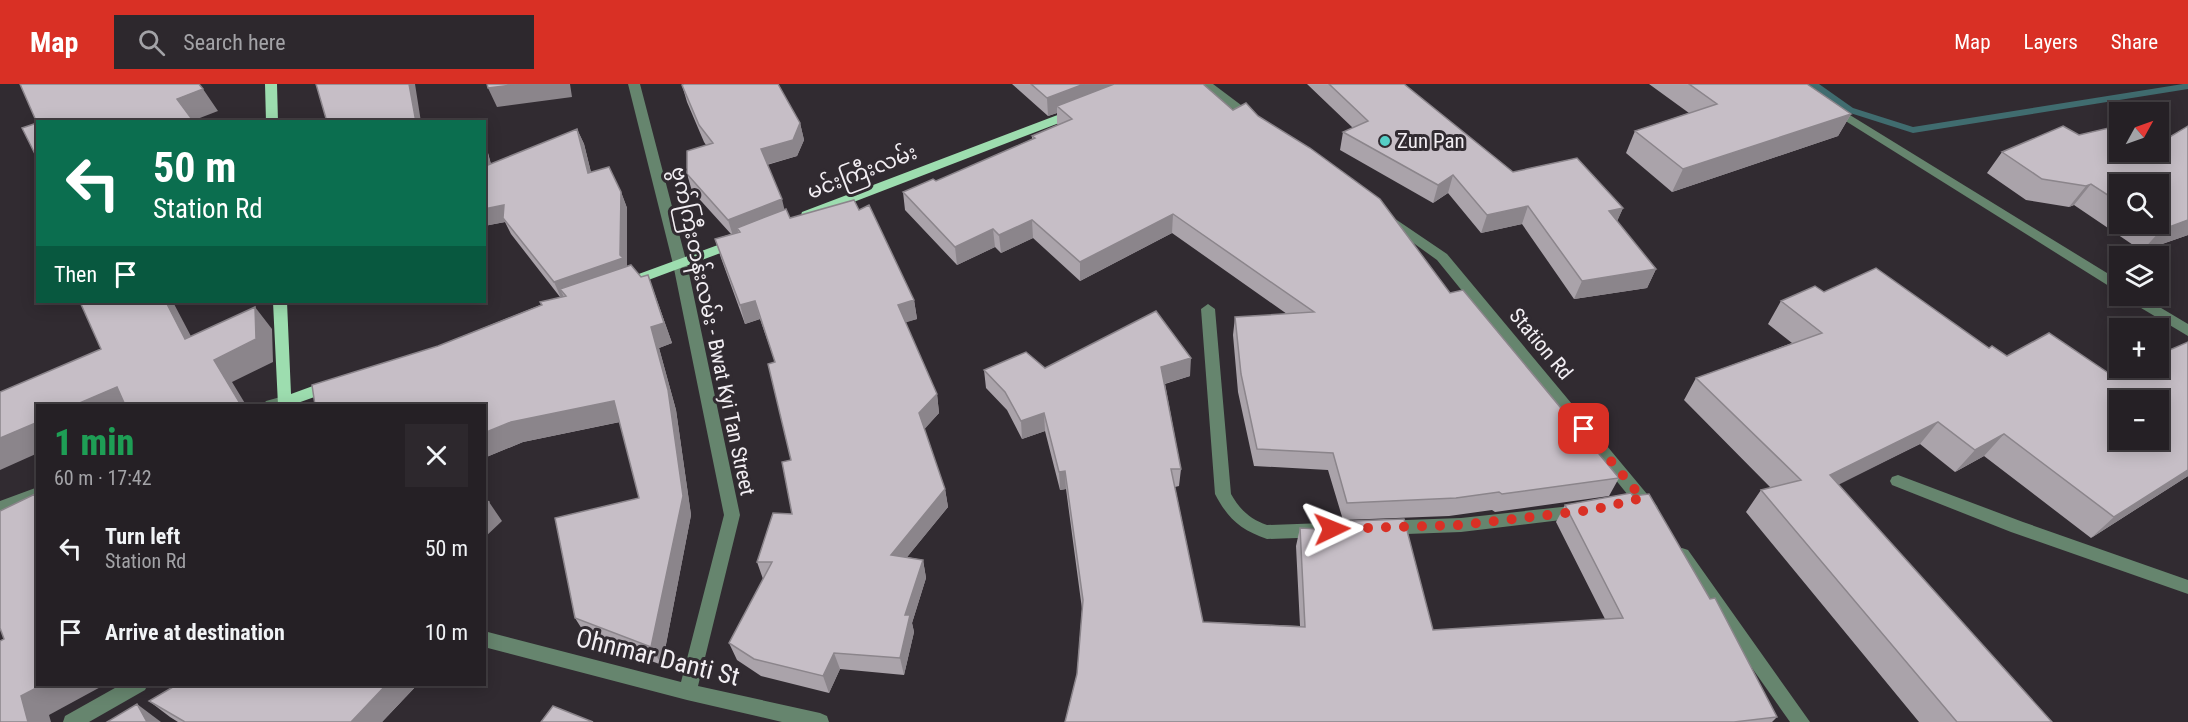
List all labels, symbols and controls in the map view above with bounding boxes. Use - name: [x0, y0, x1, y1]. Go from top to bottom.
- search box: [114, 15, 534, 69]
- text: Map: [30, 26, 78, 59]
- icon: search: [135, 26, 168, 59]
- text: Search here: [183, 30, 286, 55]
- text: Map: [1954, 30, 1991, 54]
- text: Layers: [2024, 30, 2078, 54]
- text: Share: [2111, 30, 2158, 54]
- north arrow: [2109, 102, 2169, 162]
- map controls: [2109, 102, 2169, 450]
- place label: Zun Pan: [1397, 129, 1465, 153]
- marker: Zun Pan: [1378, 134, 1392, 148]
- street label: မင်းကြီးလမ်း: [802, 136, 922, 209]
- text: 50 m: [153, 143, 236, 192]
- icon: left: [54, 144, 132, 222]
- street label: ဗွက်ကြီးတန်းလမ်း - Bwat Kyi Tan Street: [661, 164, 764, 499]
- button: search: [2109, 174, 2169, 234]
- text: Station Rd: [153, 193, 263, 225]
- button: layers: [2109, 246, 2169, 306]
- icon: arrive: [109, 258, 142, 291]
- text: Then: [54, 262, 97, 287]
- street label: Station Rd: [1504, 304, 1578, 384]
- button: +: [2109, 318, 2169, 378]
- button: −: [2109, 390, 2169, 450]
- pin: [1558, 403, 1609, 454]
- icon: arrive: [1567, 412, 1600, 445]
- text: 1 min: [54, 422, 134, 464]
- button: close: [405, 424, 468, 487]
- text: 60 m · 17:42: [54, 466, 152, 490]
- position arrow: [1300, 497, 1364, 561]
- text: Turn left: [105, 524, 180, 549]
- icon: left: [54, 532, 87, 565]
- text: 50 m: [425, 536, 468, 561]
- text: Station Rd: [105, 549, 186, 573]
- icon: arrive: [54, 616, 87, 649]
- text: Arrive at destination: [105, 620, 285, 645]
- text: 10 m: [425, 620, 468, 645]
- street label: Ohnmar Danti St: [573, 622, 743, 692]

